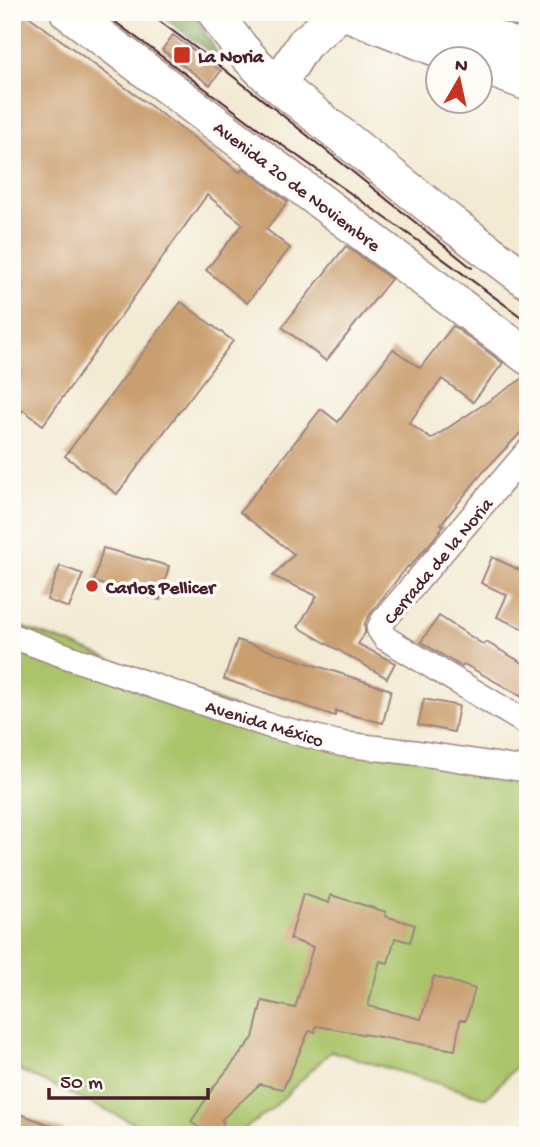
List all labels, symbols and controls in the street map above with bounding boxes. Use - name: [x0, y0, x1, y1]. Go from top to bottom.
- marker: La Noria: [172, 45, 192, 65]
- north arrow: [424, 46, 494, 116]
- place label: La Noria: [198, 47, 265, 70]
- text: N: [453, 54, 469, 79]
- street label: Avenida 20 de Noviembre: [208, 117, 384, 258]
- street label: Cerrada de la Noria: [380, 493, 500, 630]
- marker: Carlos Pellicer: [84, 578, 100, 594]
- place label: Carlos Pellicer: [105, 578, 217, 601]
- street label: Avenida México: [202, 696, 326, 754]
- scale bar: [49, 1056, 208, 1100]
- text: 50 m: [60, 1072, 103, 1097]

